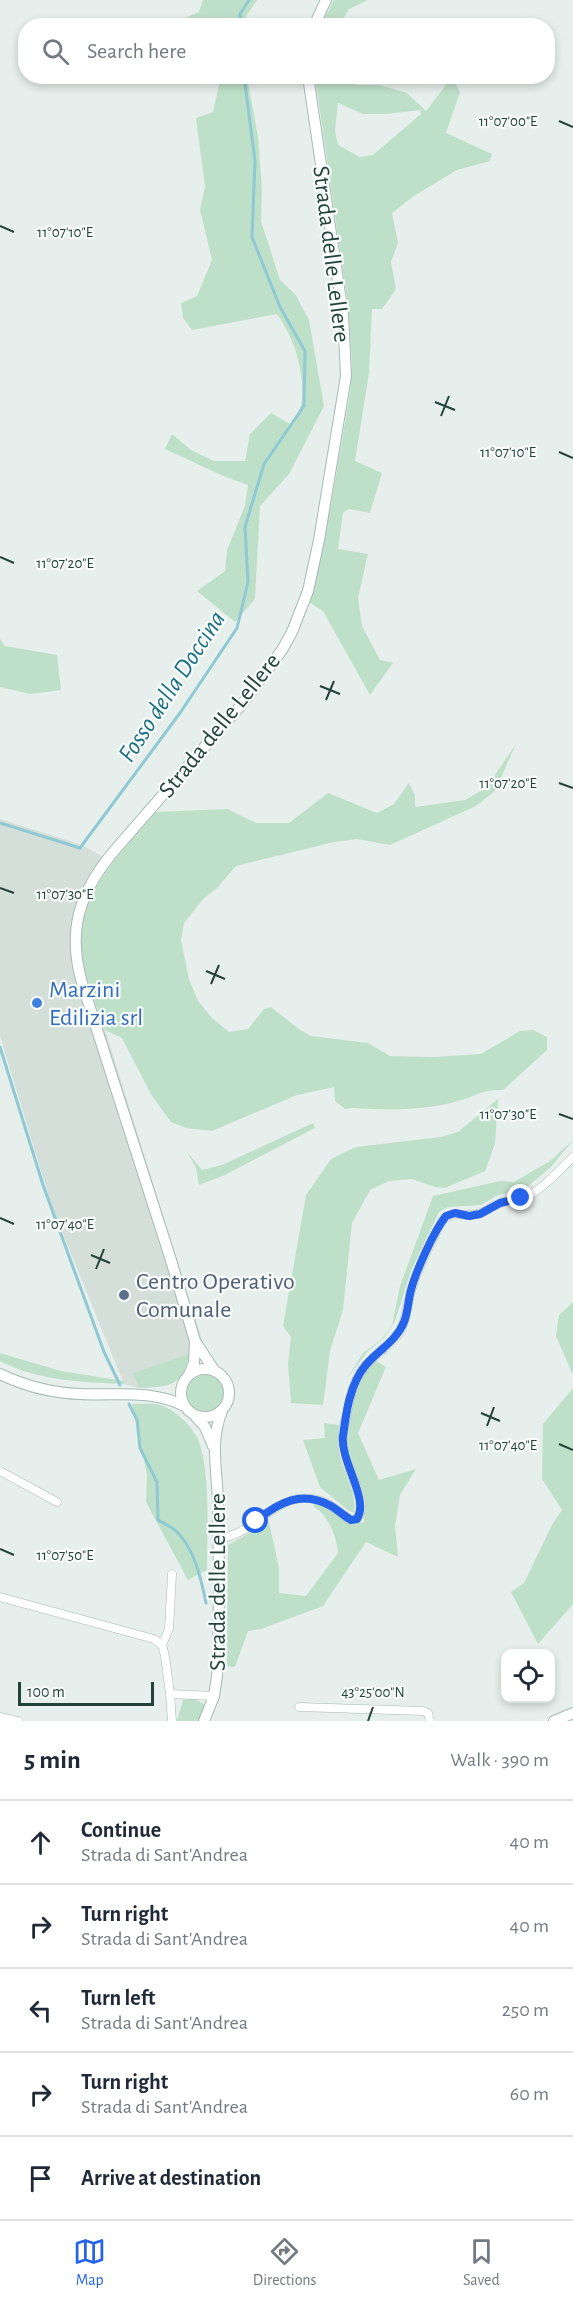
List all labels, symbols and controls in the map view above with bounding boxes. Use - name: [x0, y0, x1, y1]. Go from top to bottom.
- search box: [18, 18, 555, 84]
- icon: search: [39, 35, 72, 68]
- text: Search here: [87, 40, 186, 62]
- text: 11°07'00"E: [479, 114, 537, 129]
- street label: Strada delle Lellere: [308, 164, 354, 344]
- text: 11°07'10"E: [37, 225, 93, 240]
- text: 11°07'10"E: [480, 445, 536, 460]
- text: 11°07'20"E: [36, 556, 94, 571]
- water label: Fosso della Doccina: [113, 606, 230, 767]
- street label: Strada delle Lellere: [154, 649, 285, 802]
- text: 11°07'20"E: [479, 776, 537, 791]
- text: 11°07'30"E: [37, 887, 93, 902]
- place label: Marzini Edilizia srl: [49, 978, 143, 1030]
- marker: Marzini Edilizia srl: [30, 996, 44, 1010]
- text: 11°07'30"E: [480, 1107, 536, 1122]
- route end: [507, 1184, 533, 1210]
- text: 11°07'40"E: [36, 1217, 94, 1232]
- place label: Centro Operativo Comunale: [136, 1270, 295, 1322]
- marker: Centro Operativo Comunale: [117, 1288, 131, 1302]
- text: 11°07'40"E: [479, 1438, 537, 1453]
- street label: Strada delle Lellere: [206, 1493, 230, 1671]
- route start: [242, 1507, 268, 1533]
- text: 11°07'50"E: [36, 1548, 94, 1563]
- map controls: [501, 1649, 555, 1703]
- button: locate: [501, 1649, 555, 1703]
- scale bar: [18, 1679, 154, 1706]
- text: 100 m: [27, 1684, 65, 1700]
- text: 43°25'00"N: [341, 1685, 405, 1700]
- text: 5 min: [24, 1747, 81, 1773]
- text: Walk · 390 m: [450, 1750, 549, 1770]
- text: Continue: [81, 1819, 161, 1841]
- icon: ahead: [24, 1826, 57, 1859]
- text: 40 m: [510, 1832, 549, 1852]
- text: Strada di Sant'Andrea: [81, 1845, 248, 1865]
- text: Turn right: [81, 1903, 168, 1925]
- icon: right: [24, 1910, 57, 1943]
- text: 40 m: [510, 1916, 549, 1936]
- text: Strada di Sant'Andrea: [81, 1929, 248, 1949]
- text: Turn left: [81, 1987, 155, 2009]
- icon: left: [24, 1994, 57, 2027]
- text: 250 m: [502, 2000, 549, 2020]
- text: Strada di Sant'Andrea: [81, 2013, 248, 2033]
- text: Turn right: [81, 2071, 168, 2093]
- icon: right: [24, 2078, 57, 2111]
- text: 60 m: [510, 2084, 549, 2104]
- text: Strada di Sant'Andrea: [81, 2097, 248, 2117]
- icon: arrive: [24, 2162, 57, 2195]
- text: Arrive at destination: [81, 2167, 261, 2189]
- tab: Map: [73, 2235, 106, 2290]
- tab: Directions: [253, 2235, 317, 2290]
- tab: Saved: [463, 2235, 500, 2290]

